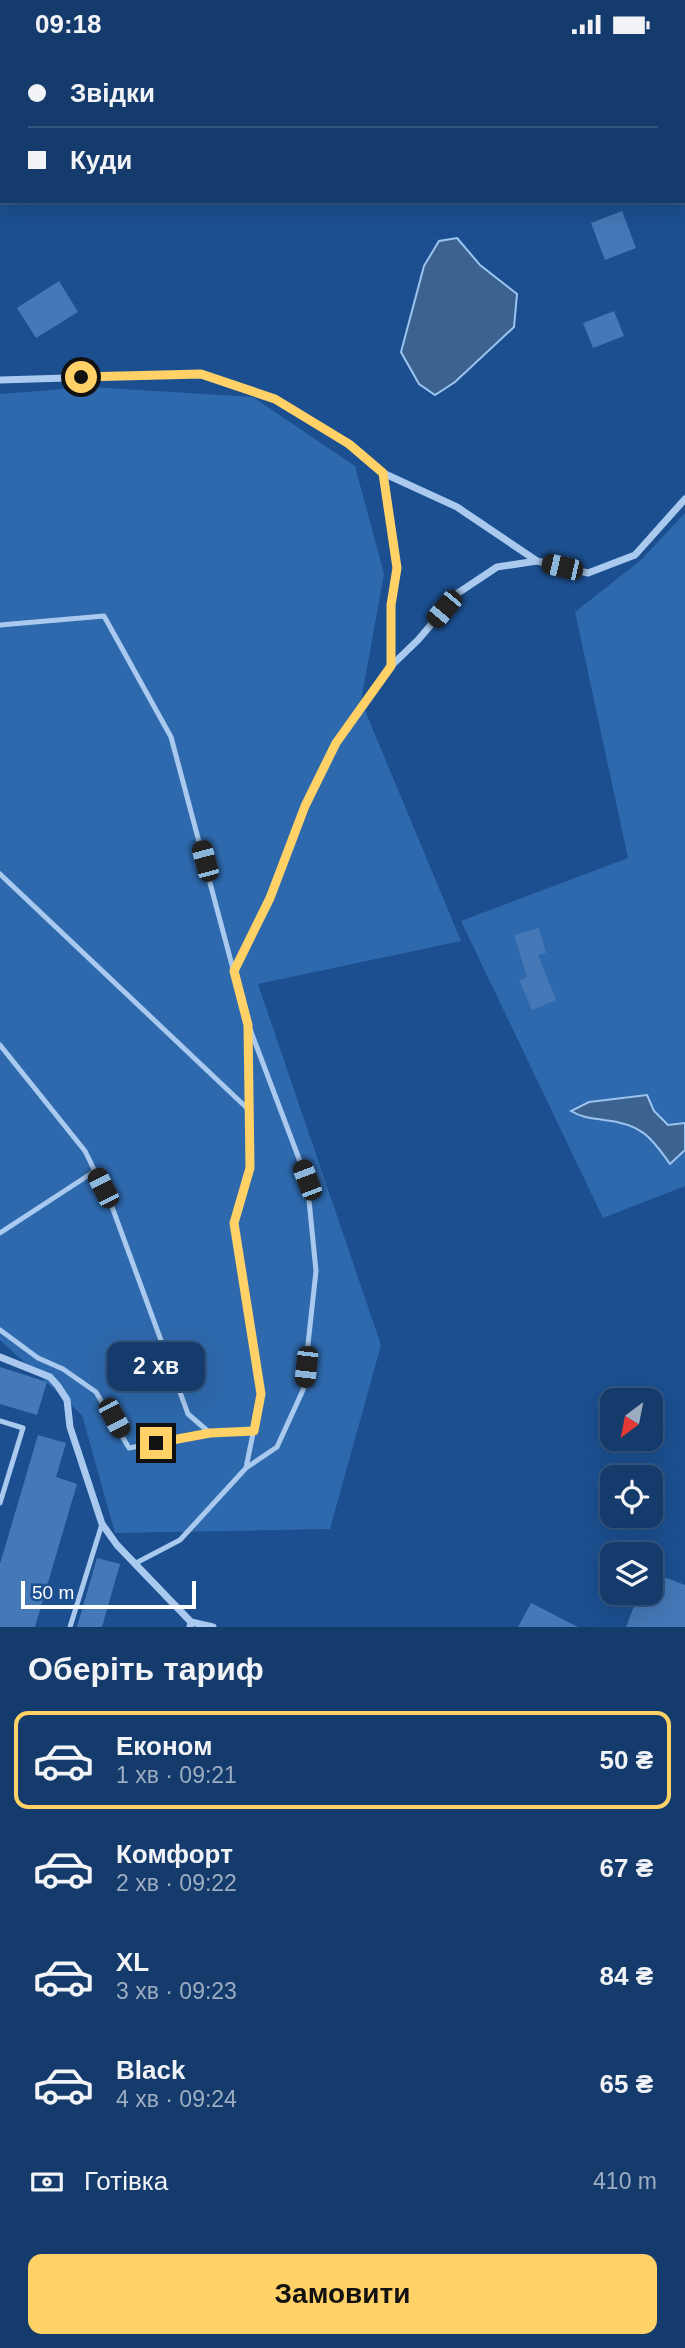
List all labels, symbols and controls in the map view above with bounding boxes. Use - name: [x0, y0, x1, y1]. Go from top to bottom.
- text: 09:18: [35, 9, 102, 39]
- text: Звідки: [70, 78, 155, 108]
- text: Куди: [70, 145, 132, 175]
- route start: [65, 361, 97, 393]
- car: [540, 552, 585, 582]
- car: [423, 586, 466, 632]
- car: [190, 838, 221, 884]
- car: [290, 1157, 325, 1203]
- car: [85, 1165, 122, 1211]
- callout: 2 хв: [107, 1341, 205, 1391]
- car: [294, 1345, 319, 1389]
- text: 2 хв: [133, 1353, 179, 1379]
- north arrow: [600, 1388, 663, 1451]
- map controls: [600, 1388, 663, 1605]
- car: [95, 1395, 134, 1441]
- route end: [140, 1427, 172, 1459]
- button: locate: [600, 1465, 663, 1528]
- button: layers: [600, 1542, 663, 1605]
- scale bar: [21, 1578, 196, 1610]
- text: 50 m: [32, 1582, 74, 1603]
- text: Оберіть тариф: [28, 1651, 264, 1687]
- icon: car: [32, 1729, 95, 1792]
- text: Економ: [116, 1731, 212, 1761]
- text: 50 ₴: [600, 1745, 653, 1775]
- text: 1 хв · 09:21: [116, 1762, 237, 1788]
- icon: car: [32, 1837, 95, 1900]
- text: Комфорт: [116, 1839, 233, 1869]
- text: 67 ₴: [600, 1853, 653, 1883]
- text: 2 хв · 09:22: [116, 1870, 237, 1896]
- icon: car: [32, 1945, 95, 2008]
- text: XL: [116, 1947, 149, 1977]
- text: 84 ₴: [600, 1961, 653, 1991]
- text: 3 хв · 09:23: [116, 1978, 237, 2004]
- icon: car: [32, 2053, 95, 2116]
- text: Black: [116, 2055, 185, 2085]
- text: 65 ₴: [600, 2069, 653, 2099]
- text: 4 хв · 09:24: [116, 2086, 237, 2112]
- icon: cash: [28, 2163, 66, 2201]
- text: Готівка: [84, 2166, 168, 2196]
- text: 410 m: [593, 2168, 657, 2194]
- button: Замовити: [28, 2254, 657, 2334]

